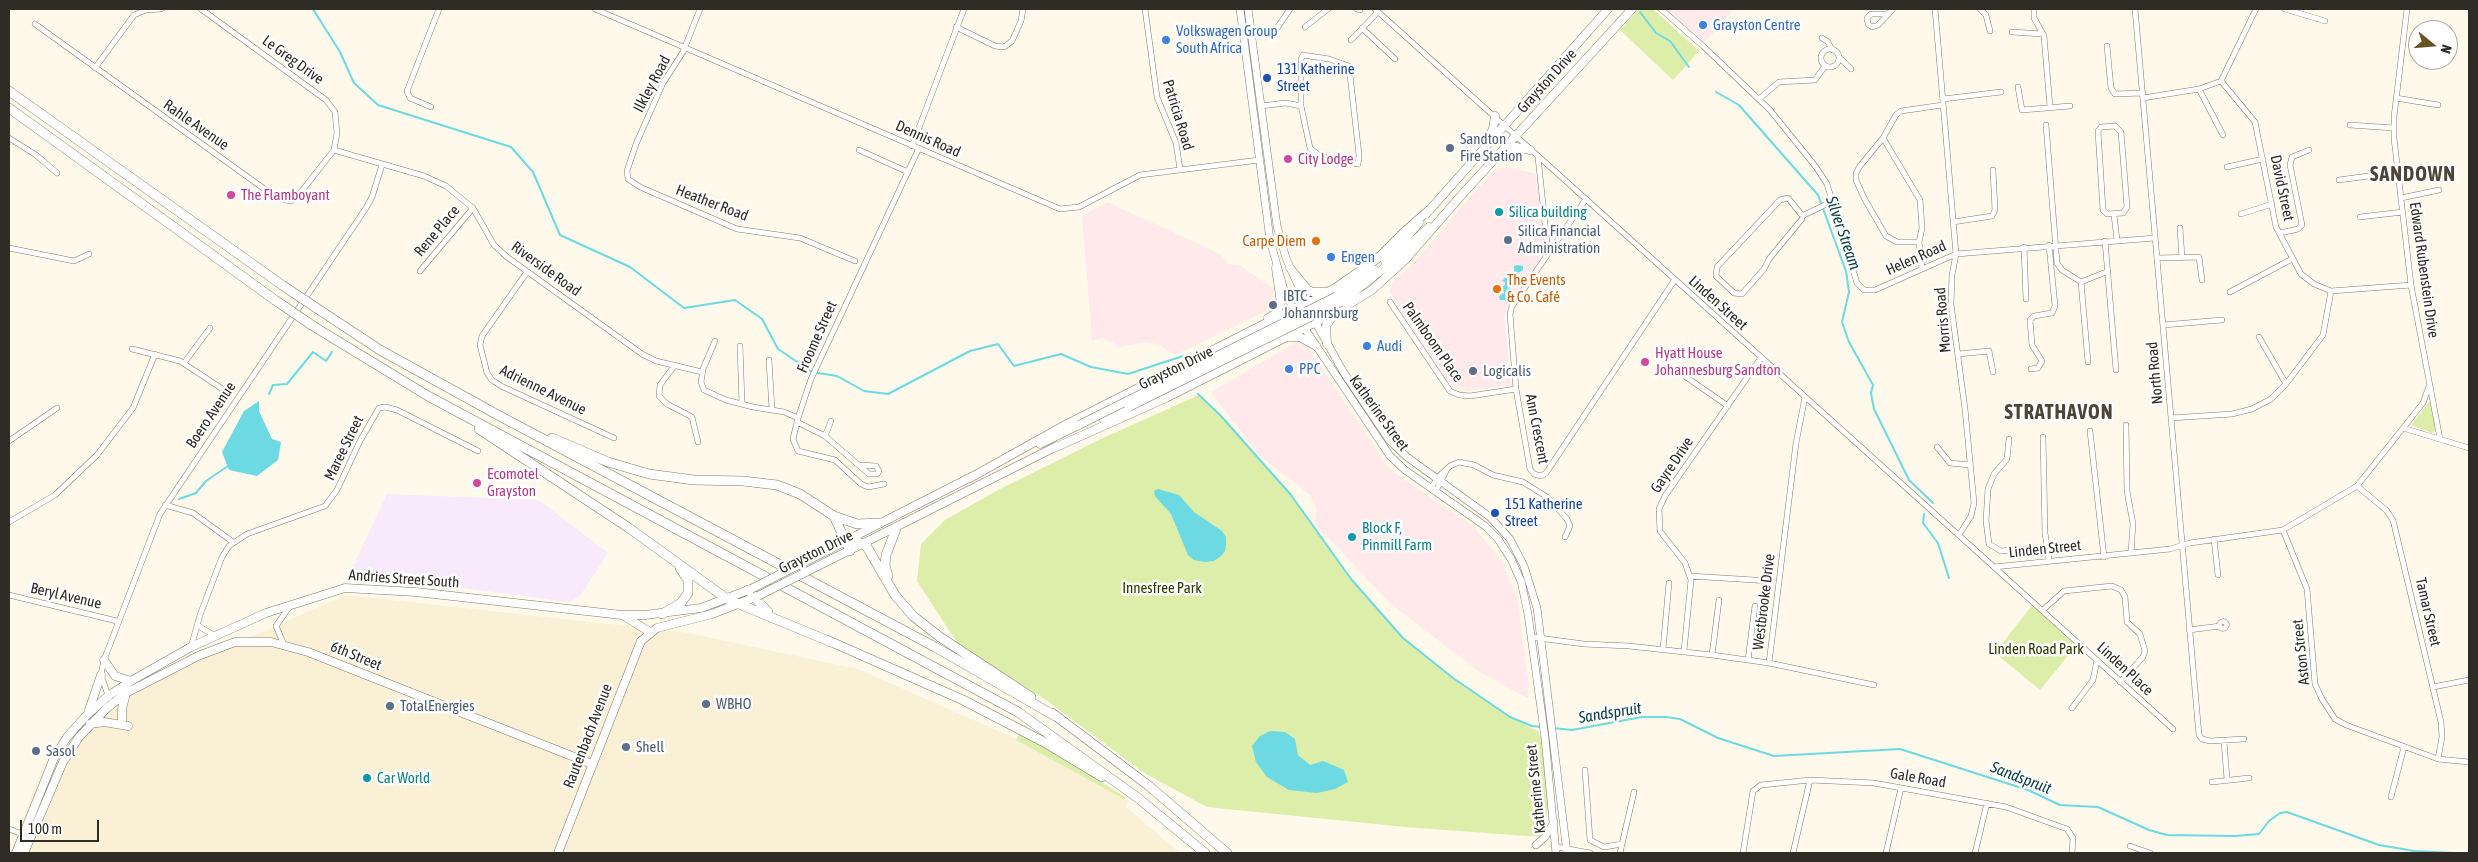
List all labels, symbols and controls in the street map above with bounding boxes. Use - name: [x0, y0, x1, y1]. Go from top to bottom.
- place label: Grayston Centre: [1713, 16, 1800, 34]
- marker: Grayston Centre: [1697, 19, 1709, 31]
- north arrow: [2408, 20, 2458, 70]
- place label: Volkswagen Group South Africa: [1176, 22, 1278, 57]
- street label: Le Greg Drive: [259, 32, 327, 88]
- marker: Volkswagen Group South Africa: [1160, 34, 1172, 46]
- text: N: [2438, 43, 2455, 55]
- street label: Grayston Drive: [1513, 45, 1581, 117]
- street label: Ilkley Road: [630, 53, 674, 115]
- place label: 131 Katherine Street: [1277, 60, 1355, 95]
- marker: 131 Katherine Street: [1261, 72, 1273, 84]
- street label: Patricia Road: [1159, 78, 1197, 152]
- street label: Rahle Avenue: [160, 96, 232, 154]
- street label: Dennis Road: [893, 117, 963, 161]
- place label: Sandton Fire Station: [1460, 130, 1522, 165]
- marker: Sandton Fire Station: [1444, 142, 1456, 154]
- place label: City Lodge: [1298, 150, 1354, 168]
- marker: City Lodge: [1282, 153, 1294, 165]
- street label: David Street: [2266, 153, 2298, 223]
- district label: SANDOWN: [2369, 163, 2457, 187]
- street label: Heather Road: [673, 181, 751, 225]
- place label: The Flamboyant: [241, 186, 330, 204]
- marker: The Flamboyant: [225, 189, 237, 201]
- water label: Silver Stream: [1821, 194, 1865, 272]
- street label: Edward Rubenstein Drive: [2406, 201, 2442, 339]
- street label: Rene Place: [410, 202, 464, 260]
- place label: Silica building: [1509, 203, 1587, 221]
- marker: Silica building: [1493, 206, 1505, 218]
- place label: Silica Financial Administration: [1518, 222, 1601, 257]
- place label: Carpe Diem: [1242, 232, 1306, 250]
- marker: Silica Financial Administration: [1502, 234, 1514, 246]
- marker: Carpe Diem: [1310, 235, 1322, 247]
- street label: Helen Road: [1883, 237, 1949, 279]
- street label: Riverside Road: [508, 238, 584, 300]
- place label: Engen: [1341, 248, 1375, 266]
- marker: Engen: [1325, 251, 1337, 263]
- place label: The Events & Co. Café: [1507, 271, 1566, 306]
- street label: Linden Street: [1685, 272, 1751, 334]
- marker: The Events & Co. Café: [1491, 283, 1503, 295]
- place label: IBTC - Johannrsburg: [1283, 287, 1358, 322]
- street label: Morris Road: [1931, 287, 1955, 353]
- street label: Froome Street: [793, 298, 841, 376]
- marker: IBTC - Johannrsburg: [1267, 299, 1279, 311]
- street label: Palmboom Place: [1399, 299, 1467, 385]
- place label: Audi: [1377, 337, 1402, 355]
- marker: Audi: [1361, 340, 1373, 352]
- street label: North Road: [2143, 341, 2167, 405]
- street label: Grayston Drive: [1136, 342, 1216, 394]
- place label: Hyatt House Johannesburg Sandton: [1655, 344, 1781, 379]
- marker: Hyatt House Johannesburg Sandton: [1639, 356, 1651, 368]
- place label: PPC: [1299, 360, 1320, 378]
- street label: Adrienne Avenue: [497, 361, 589, 419]
- place label: Logicalis: [1483, 362, 1531, 380]
- marker: PPC: [1283, 363, 1295, 375]
- marker: Logicalis: [1467, 365, 1479, 377]
- street label: Katherine Street: [1345, 372, 1413, 454]
- street label: Boero Avenue: [182, 378, 240, 452]
- street label: Ann Crescent: [1521, 392, 1553, 466]
- district label: STRATHAVON: [2003, 401, 2115, 425]
- street label: Maree Street: [321, 413, 367, 483]
- street label: Gayre Drive: [1647, 434, 1697, 496]
- place label: Ecomotel Grayston: [487, 465, 539, 500]
- marker: Ecomotel Grayston: [471, 477, 483, 489]
- place label: 151 Katherine Street: [1505, 495, 1583, 530]
- marker: 151 Katherine Street: [1489, 507, 1501, 519]
- place label: Block F, Pinmill Farm: [1362, 519, 1432, 554]
- street label: Grayston Drive: [776, 526, 856, 578]
- marker: Block F, Pinmill Farm: [1346, 531, 1358, 543]
- street label: Linden Street: [2008, 536, 2082, 562]
- street label: Westbrooke Drive: [1749, 553, 1779, 651]
- street label: Andries Street South: [348, 566, 460, 592]
- street label: Tamar Street: [2411, 576, 2445, 648]
- street label: Beryl Avenue: [29, 579, 103, 613]
- park label: Innesfree Park: [1122, 579, 1202, 597]
- street label: Aston Street: [2289, 618, 2313, 686]
- street label: 6th Street: [328, 638, 384, 674]
- street label: Linden Place: [2093, 638, 2157, 700]
- park label: Linden Road Park: [1988, 640, 2084, 658]
- street label: Rautenbach Avenue: [560, 681, 616, 791]
- place label: WBHO: [716, 695, 751, 713]
- place label: TotalEnergies: [400, 697, 474, 715]
- marker: WBHO: [700, 698, 712, 710]
- water label: Sandspruit: [1577, 699, 1643, 727]
- marker: TotalEnergies: [384, 700, 396, 712]
- place label: Shell: [636, 738, 664, 756]
- marker: Shell: [620, 741, 632, 753]
- place label: Sasol: [46, 742, 76, 760]
- street label: Katherine Street: [1522, 744, 1550, 834]
- marker: Sasol: [30, 745, 42, 757]
- water label: Sandspruit: [1988, 758, 2054, 798]
- street label: Gale Road: [1889, 764, 1947, 792]
- place label: Car World: [377, 769, 430, 787]
- marker: Car World: [361, 772, 373, 784]
- scale bar: [22, 810, 101, 842]
- text: 100 m: [28, 820, 62, 837]

